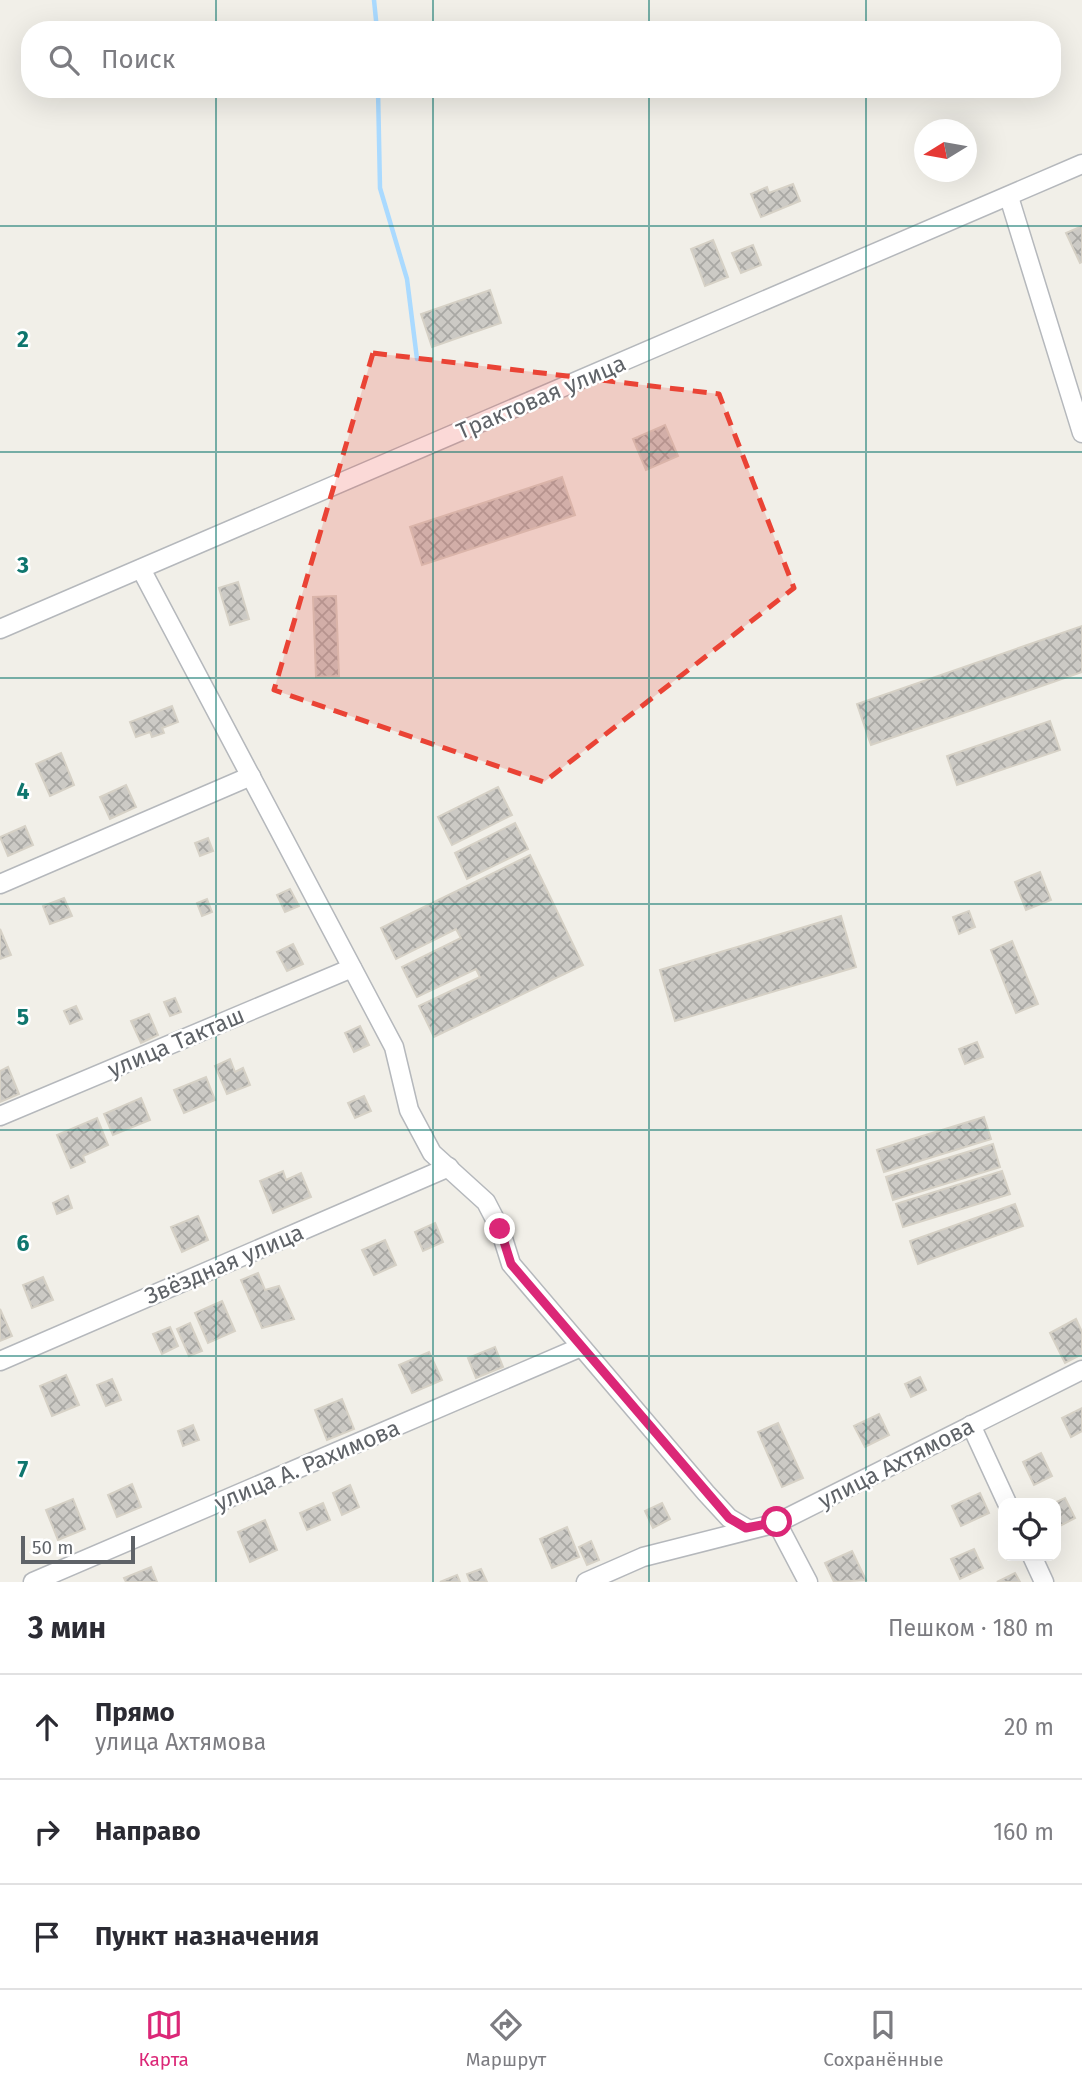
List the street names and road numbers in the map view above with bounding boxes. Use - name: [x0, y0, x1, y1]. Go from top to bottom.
- street label: Трактовая улица: [452, 349, 630, 445]
- street label: улица Такташ: [103, 1001, 249, 1083]
- street label: Звёздная улица: [140, 1218, 308, 1310]
- street label: улица Ахтямова: [813, 1412, 979, 1514]
- street label: улица А. Рахимова: [210, 1413, 404, 1517]

